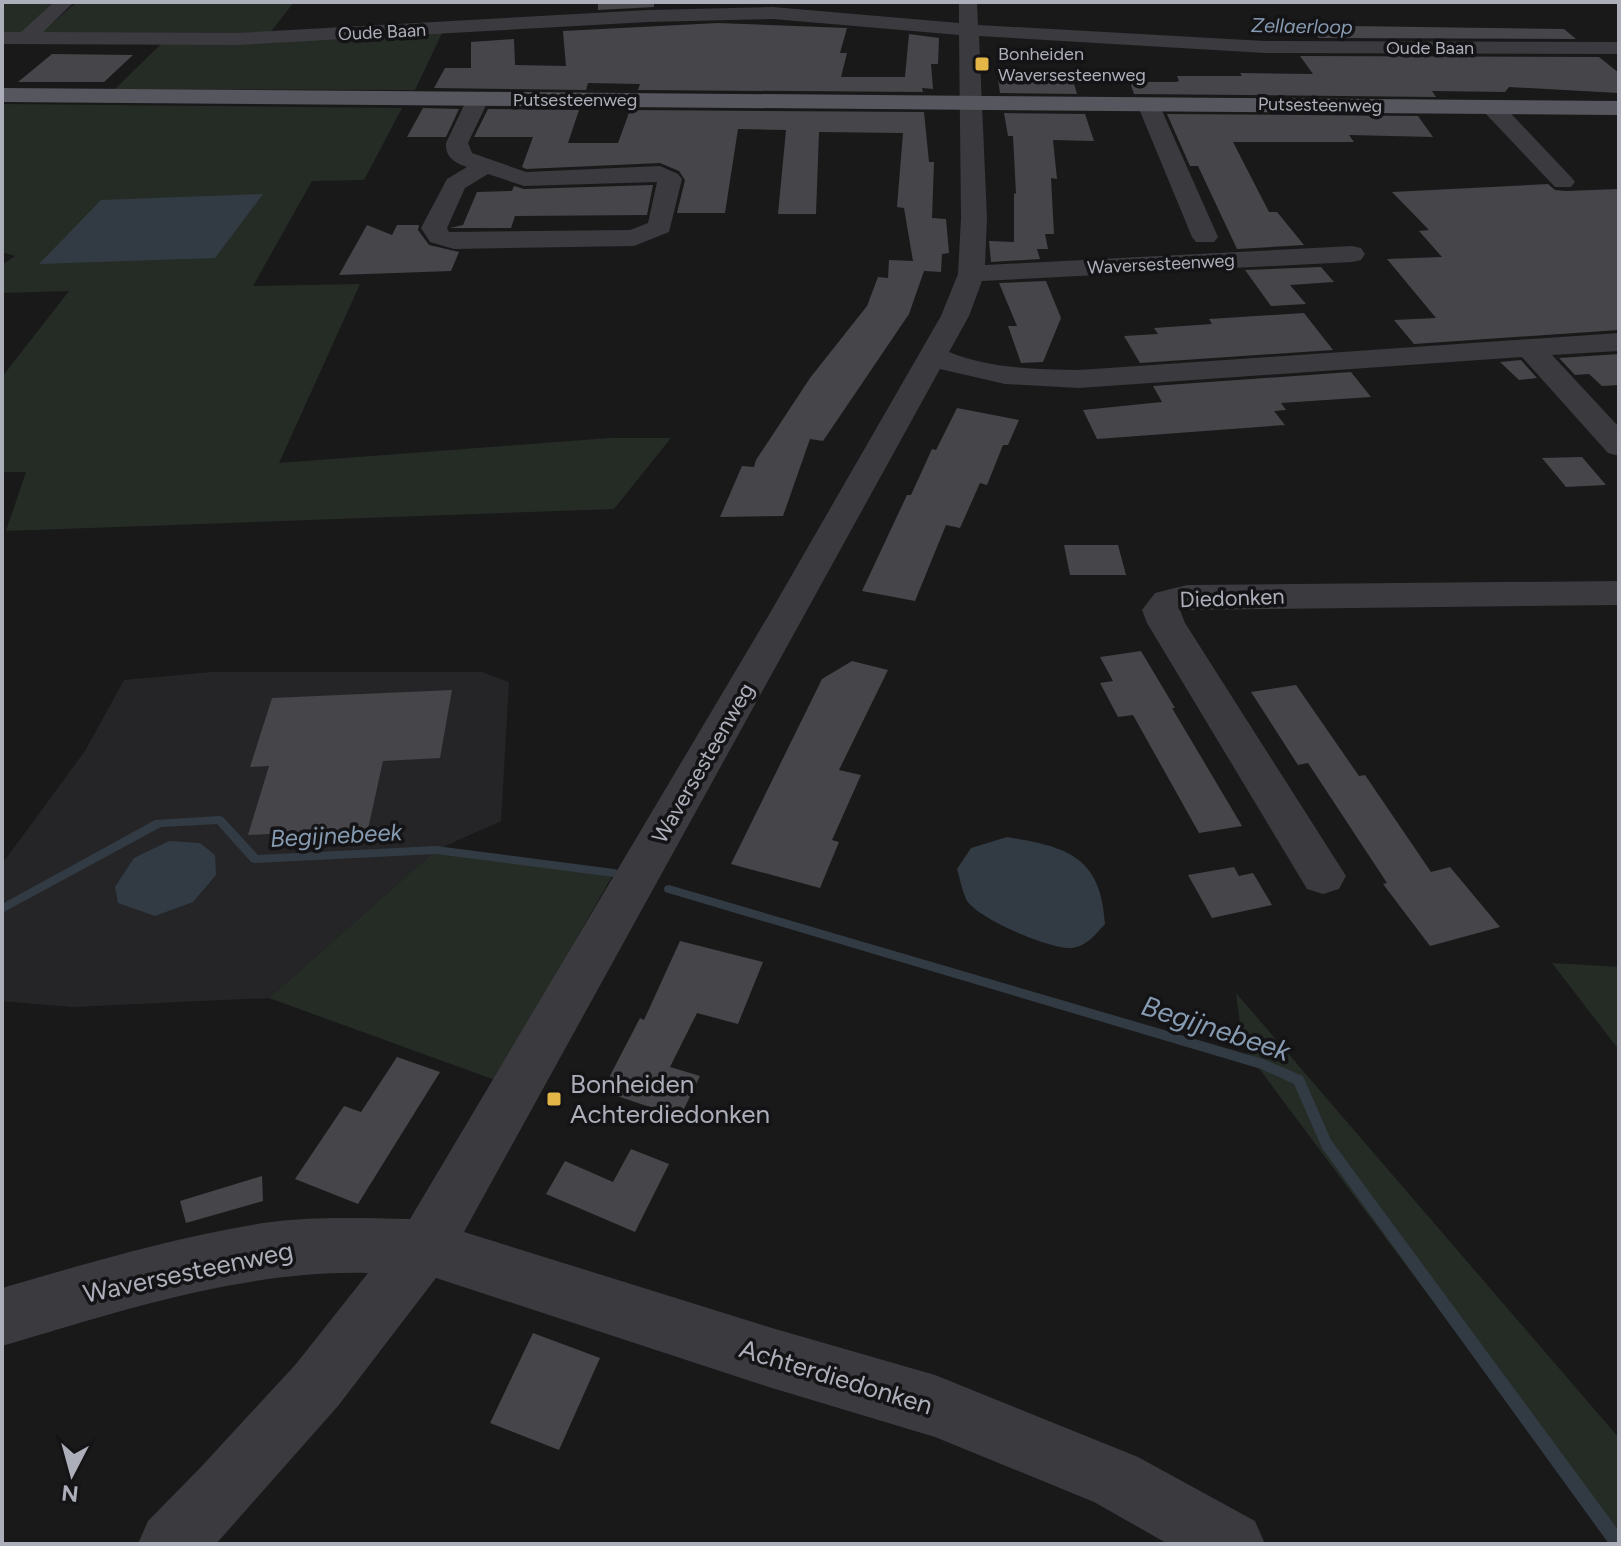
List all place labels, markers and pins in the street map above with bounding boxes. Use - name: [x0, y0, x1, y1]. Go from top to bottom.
- place label: Bonheiden Waversesteenweg: [998, 43, 1146, 86]
- marker: Bonheiden Waversesteenweg: [973, 55, 991, 73]
- place label: Bonheiden Achterdiedonken: [570, 1068, 770, 1130]
- marker: Bonheiden Achterdiedonken: [545, 1090, 563, 1108]

